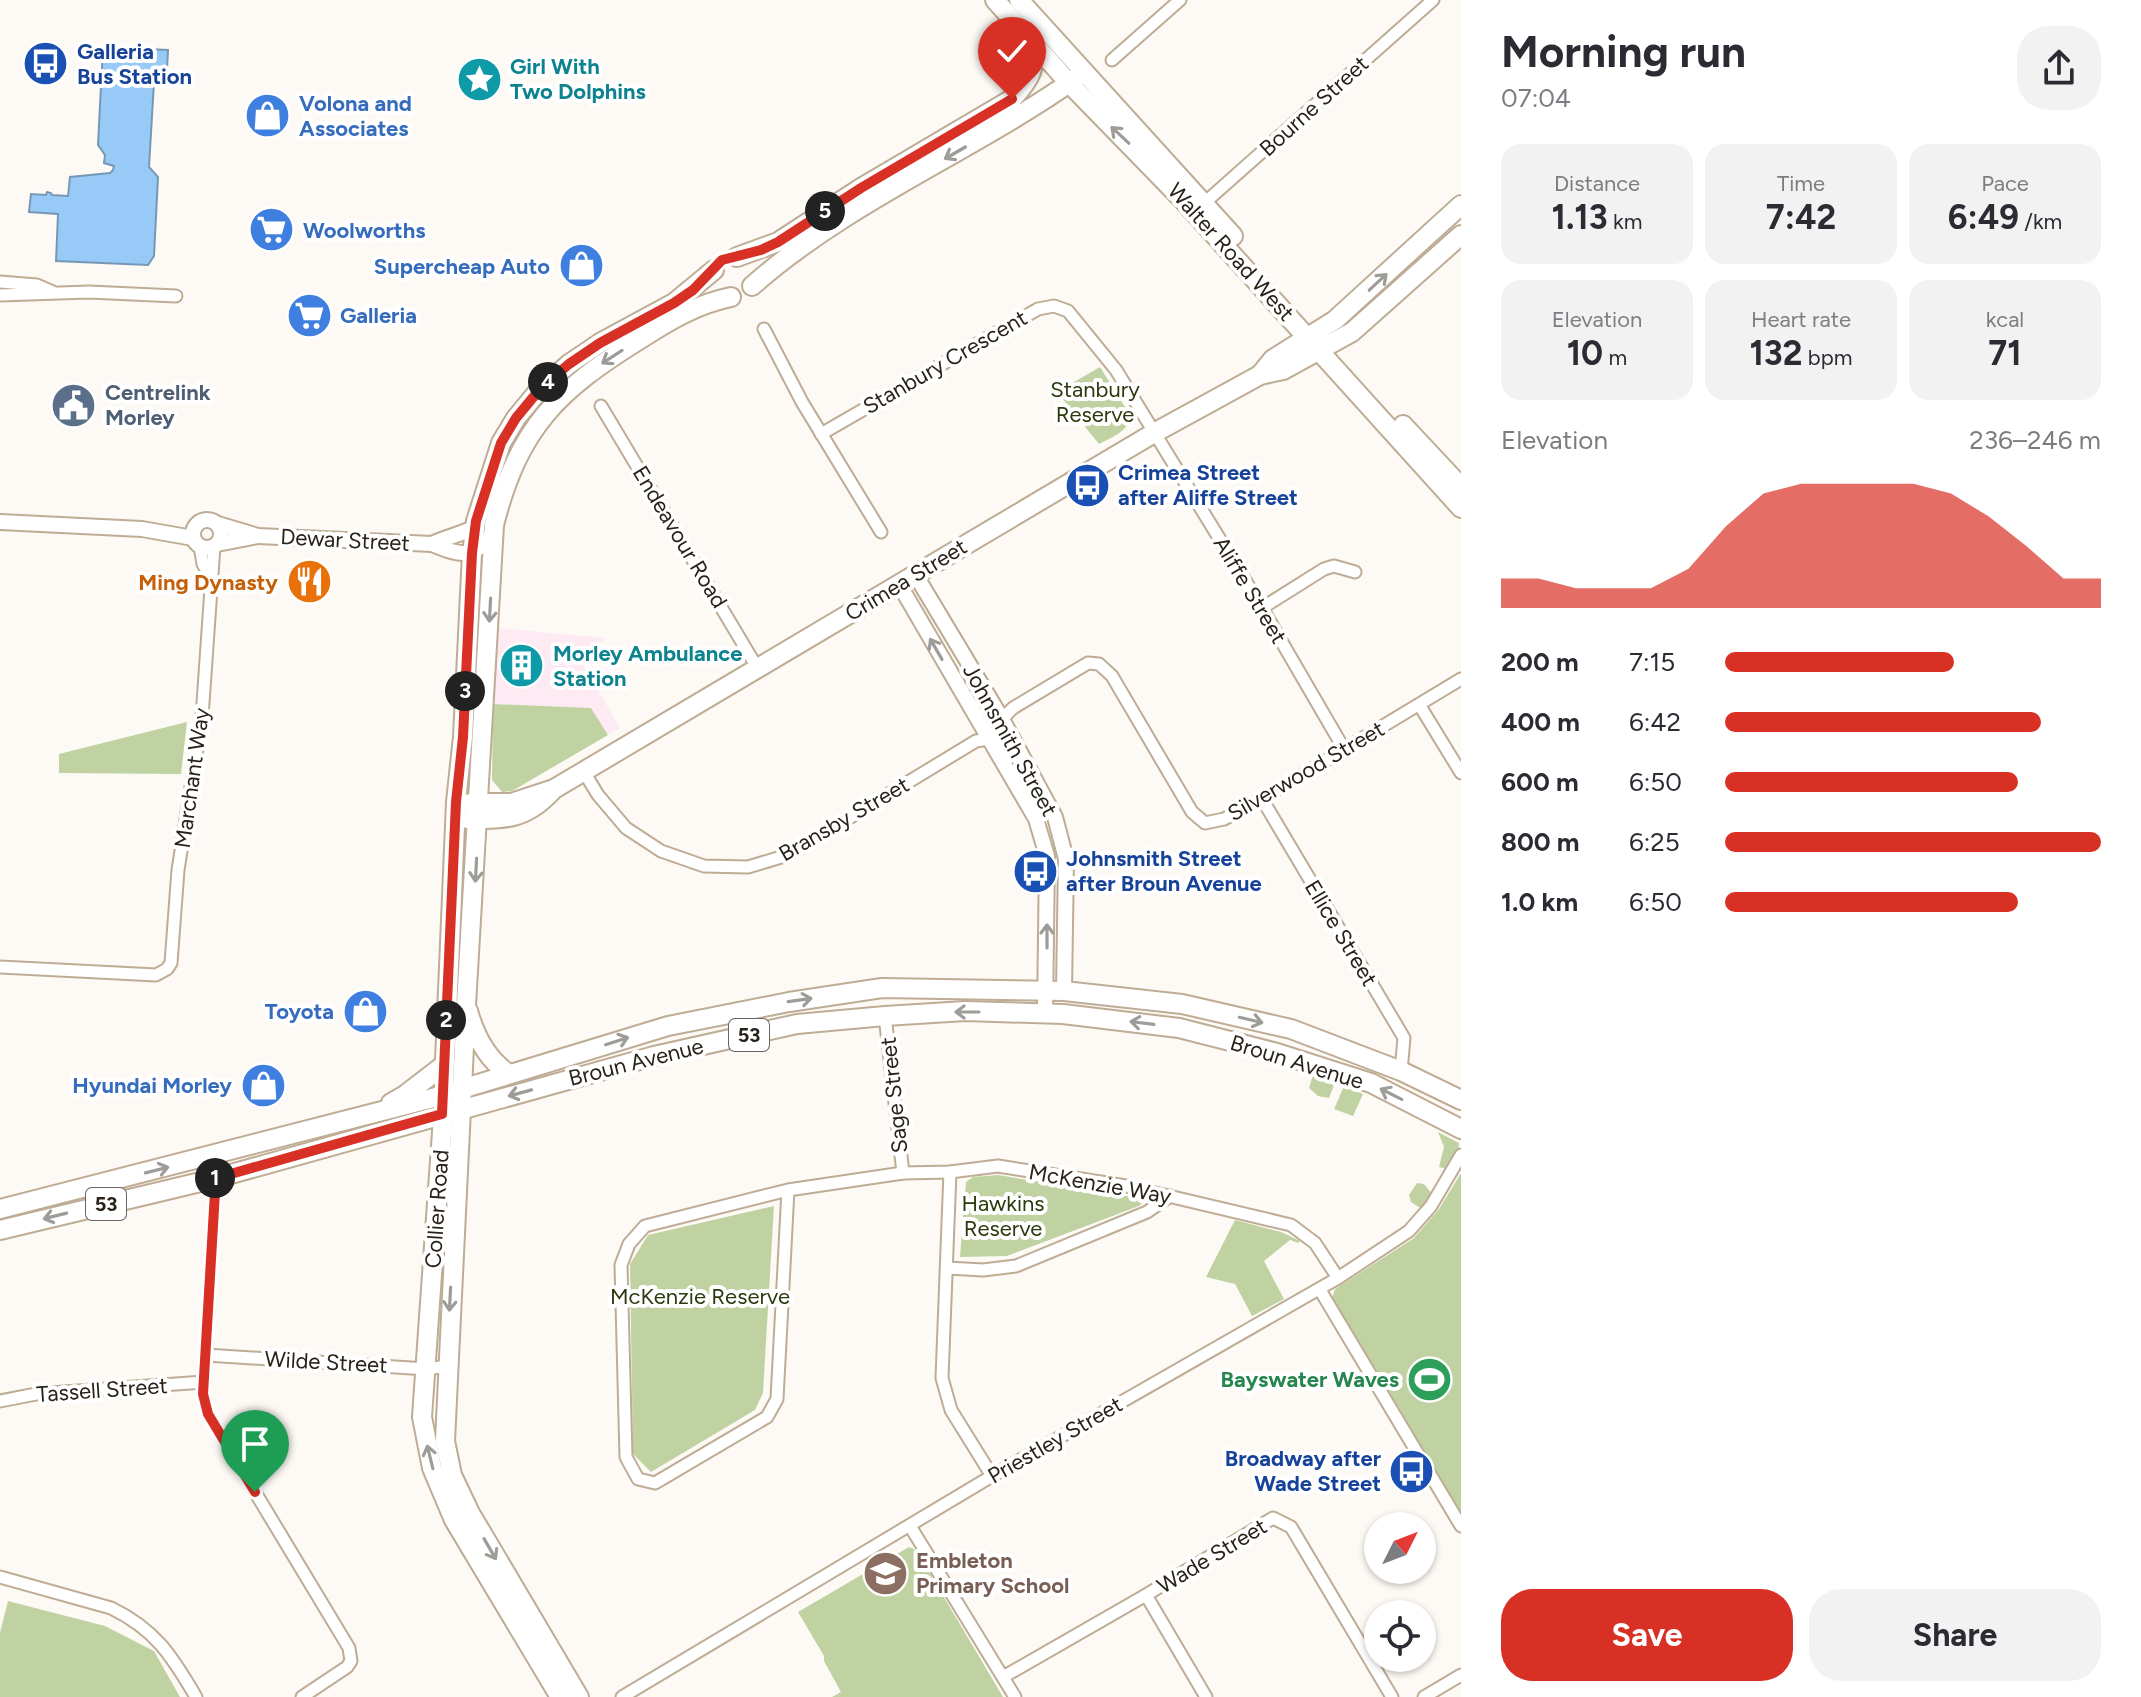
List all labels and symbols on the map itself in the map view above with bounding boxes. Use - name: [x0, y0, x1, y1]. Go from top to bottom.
- pin: [978, 17, 1046, 99]
- place label: Galleria Bus Station: [77, 38, 192, 90]
- bus stop icon: Galleria Bus Station: [22, 40, 70, 88]
- street label: Bourne Street: [1254, 50, 1374, 162]
- place label: Girl With Two Dolphins: [510, 53, 646, 105]
- place icon: Girl With Two Dolphins: [455, 55, 503, 103]
- place label: Volona and Associates: [299, 90, 412, 142]
- shop icon: Volona and Associates: [244, 92, 292, 140]
- one-way arrow: [1110, 126, 1130, 145]
- one-way arrow: [944, 146, 967, 162]
- street label: Walter Road West: [1162, 177, 1300, 327]
- pin: 5: [805, 191, 845, 231]
- supermarket icon: Woolworths: [248, 206, 296, 254]
- place label: Woolworths: [303, 217, 426, 244]
- shop icon: Supercheap Auto: [557, 242, 605, 290]
- place label: Supercheap Auto: [374, 253, 550, 280]
- one-way arrow: [1367, 273, 1387, 291]
- supermarket icon: Galleria: [285, 291, 333, 339]
- place label: Galleria: [340, 302, 417, 329]
- street label: Stanbury Crescent: [858, 304, 1032, 420]
- one-way arrow: [601, 349, 624, 365]
- pin: 4: [528, 362, 568, 402]
- park label: Stanbury Reserve: [1050, 376, 1140, 428]
- place label: Centrelink Morley: [105, 379, 211, 431]
- public building icon: Centrelink Morley: [50, 381, 98, 429]
- place label: Crimea Street after Aliffe Street: [1118, 459, 1298, 511]
- street label: Endeavour Road: [627, 461, 733, 613]
- bus stop icon: Crimea Street after Aliffe Street: [1063, 461, 1111, 509]
- street label: Dewar Street: [280, 523, 410, 557]
- street label: Aliffe Street: [1208, 532, 1292, 648]
- street label: Crimea Street: [840, 533, 972, 627]
- restaurant icon: Ming Dynasty: [285, 558, 333, 606]
- place label: Ming Dynasty: [138, 569, 278, 596]
- one-way arrow: [482, 596, 497, 623]
- one-way arrow: [928, 637, 943, 661]
- place label: Morley Ambulance Station: [553, 640, 742, 692]
- building icon: Morley Ambulance Station: [498, 642, 546, 690]
- street label: Johnsmith Street: [957, 659, 1063, 821]
- pin: 3: [445, 671, 485, 711]
- street label: Marchant Way: [169, 706, 215, 850]
- street label: Silverwood Street: [1223, 715, 1389, 827]
- street label: Bransby Street: [774, 771, 914, 867]
- place label: Johnsmith Street after Broun Avenue: [1066, 845, 1262, 897]
- bus stop icon: Johnsmith Street after Broun Avenue: [1011, 847, 1059, 895]
- one-way arrow: [468, 856, 483, 883]
- street label: Ellice Street: [1299, 875, 1383, 991]
- one-way arrow: [1039, 923, 1055, 950]
- shop icon: Toyota: [341, 987, 389, 1035]
- one-way arrow: [787, 992, 812, 1007]
- place label: Toyota: [265, 998, 334, 1025]
- pin: 2: [426, 1000, 466, 1040]
- one-way arrow: [954, 1004, 981, 1020]
- one-way arrow: [1238, 1013, 1264, 1028]
- one-way arrow: [1129, 1016, 1156, 1031]
- road number: 53: [729, 1019, 769, 1051]
- street label: Broun Avenue: [1227, 1029, 1367, 1095]
- street label: Broun Avenue: [566, 1032, 706, 1092]
- one-way arrow: [604, 1033, 629, 1048]
- street label: Sage Street: [874, 1036, 914, 1154]
- shop icon: Hyundai Morley: [239, 1061, 287, 1109]
- place label: Hyundai Morley: [72, 1072, 232, 1099]
- one-way arrow: [1380, 1085, 1404, 1101]
- one-way arrow: [508, 1086, 534, 1101]
- street label: Collier Road: [419, 1149, 455, 1269]
- pin: 1: [195, 1158, 235, 1198]
- street label: McKenzie Way: [1027, 1158, 1174, 1210]
- one-way arrow: [144, 1161, 170, 1176]
- road number: 53: [86, 1188, 126, 1220]
- park label: Hawkins Reserve: [961, 1190, 1045, 1242]
- one-way arrow: [43, 1210, 69, 1225]
- park label: McKenzie Reserve: [610, 1283, 790, 1310]
- one-way arrow: [443, 1285, 458, 1312]
- street label: Wilde Street: [264, 1345, 388, 1379]
- sports icon: Bayswater Waves: [1406, 1355, 1454, 1403]
- place label: Bayswater Waves: [1221, 1366, 1399, 1393]
- street label: Tassell Street: [36, 1372, 168, 1408]
- street label: Priestley Street: [983, 1391, 1127, 1489]
- pin: [221, 1410, 289, 1492]
- one-way arrow: [421, 1444, 436, 1470]
- place label: Broadway after Wade Street: [1225, 1445, 1382, 1497]
- bus stop icon: Broadway after Wade Street: [1388, 1447, 1436, 1495]
- north arrow: [1364, 1512, 1436, 1584]
- street label: Wade Street: [1152, 1513, 1272, 1599]
- one-way arrow: [482, 1537, 498, 1560]
- place label: Embleton Primary School: [916, 1547, 1069, 1599]
- school or university icon: Embleton Primary School: [861, 1549, 909, 1597]

